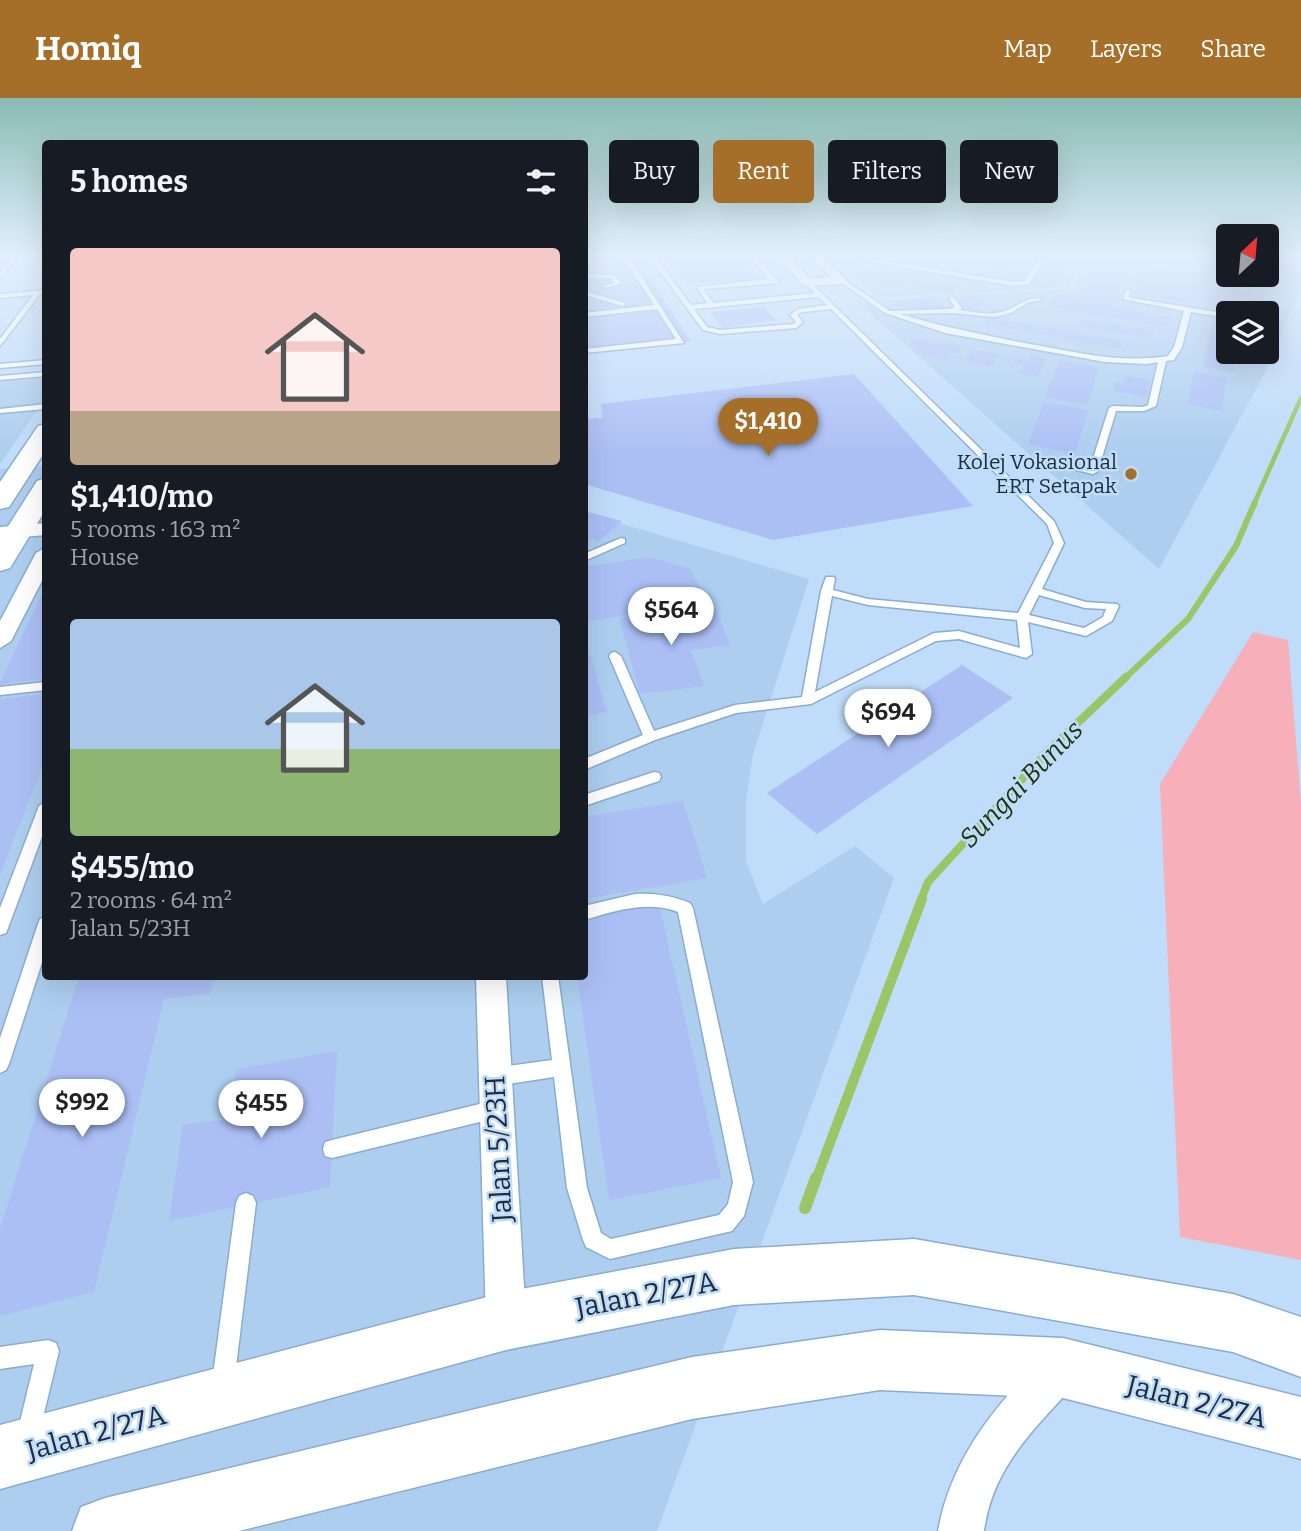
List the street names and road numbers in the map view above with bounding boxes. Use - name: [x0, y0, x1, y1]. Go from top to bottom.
- street label: Jalan 5/23H: [478, 1075, 519, 1224]
- street label: Jalan 2/27A: [572, 1265, 720, 1325]
- street label: Jalan 2/27A: [1122, 1368, 1270, 1435]
- street label: Jalan 2/27A: [22, 1398, 170, 1467]

